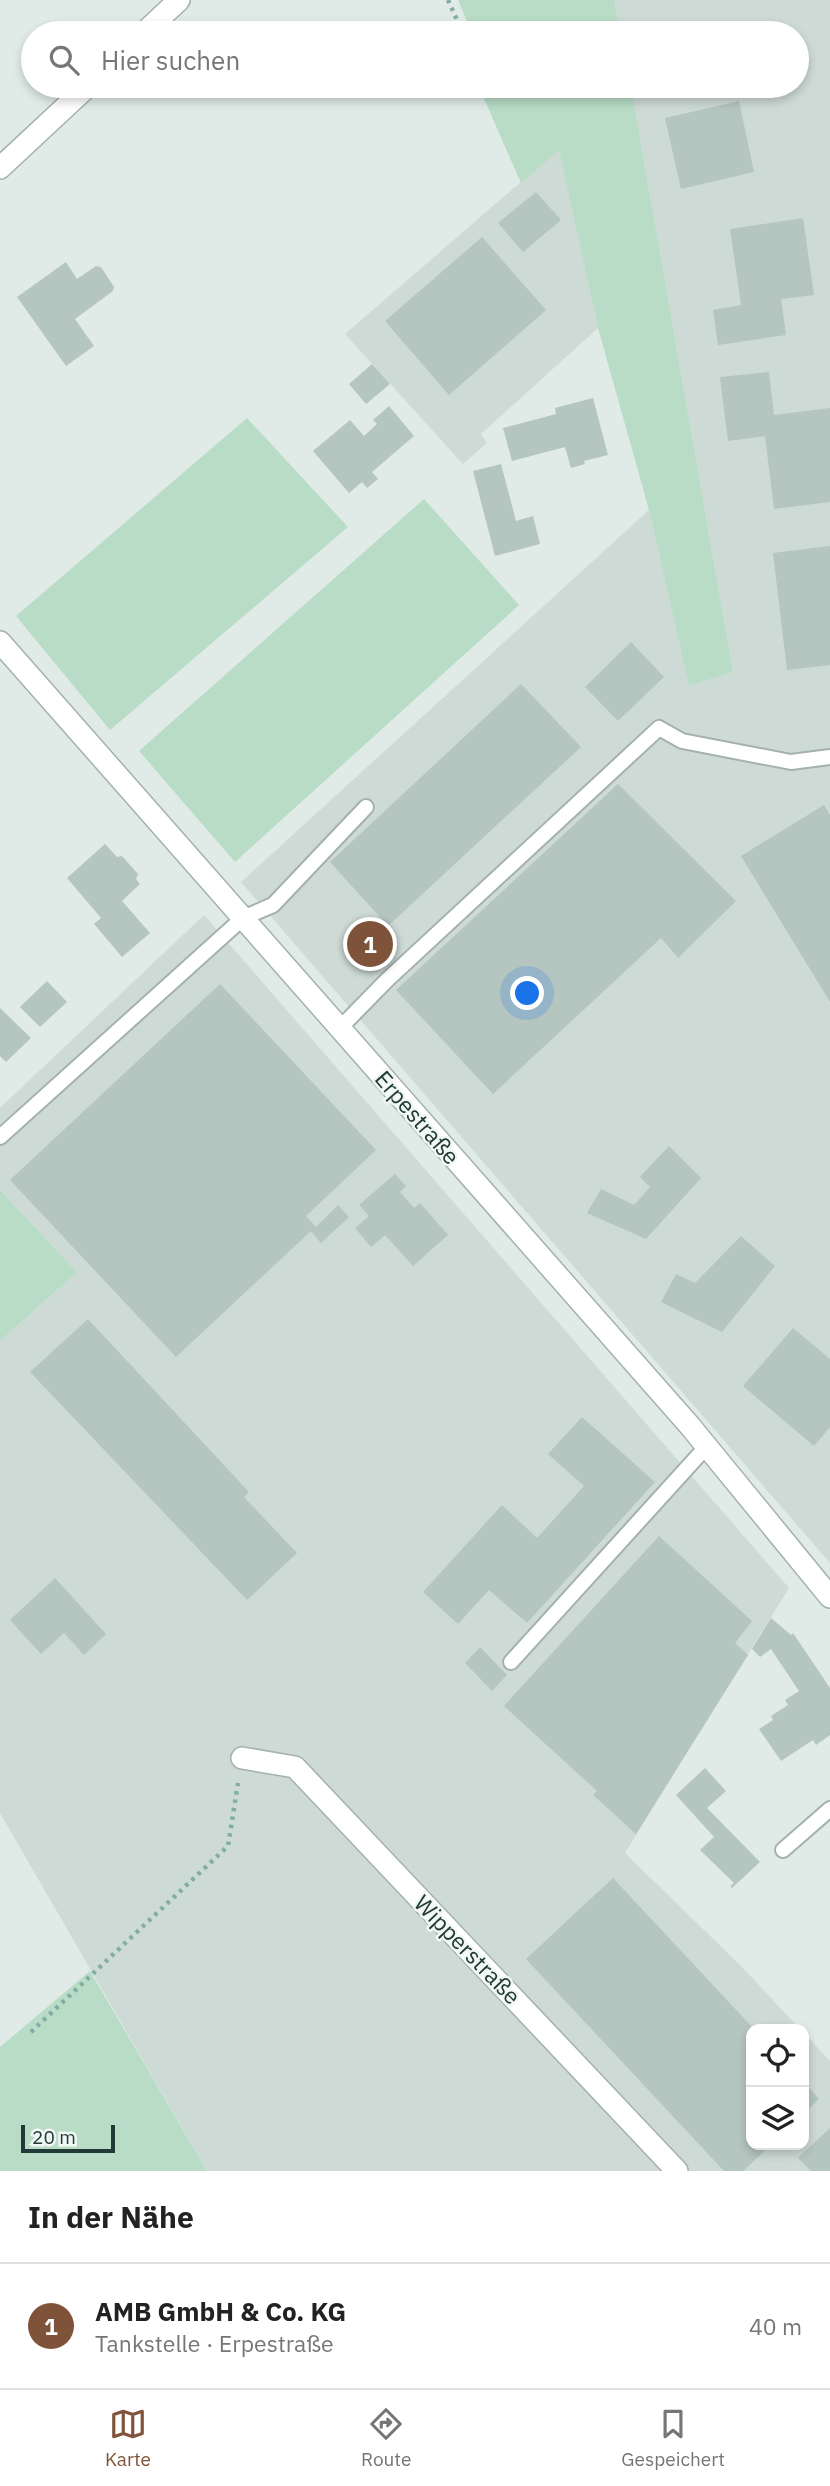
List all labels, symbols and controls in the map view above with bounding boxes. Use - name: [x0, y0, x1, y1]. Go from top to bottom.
- search box: [21, 21, 809, 98]
- icon: search: [45, 41, 83, 79]
- text: Hier suchen: [101, 43, 240, 77]
- pin: 1: [347, 918, 393, 970]
- your location: [510, 976, 544, 1010]
- street label: Erpestraße: [369, 1064, 467, 1170]
- street label: Wipperstraße: [408, 1888, 528, 2010]
- map controls: [746, 2024, 809, 2150]
- button: locate: [746, 2024, 809, 2087]
- button: layers: [746, 2087, 809, 2150]
- scale bar: [21, 2122, 116, 2154]
- text: 20 m: [32, 2125, 76, 2149]
- text: In der Nähe: [28, 2197, 194, 2236]
- text: AMB GmbH & Co. KG: [95, 2294, 346, 2328]
- text: 1: [44, 2311, 58, 2341]
- text: 40 m: [749, 2311, 802, 2341]
- text: Tankstelle · Erpestraße: [95, 2328, 334, 2358]
- tab: Karte: [105, 2405, 151, 2471]
- tab: Route: [361, 2405, 411, 2471]
- tab: Gespeichert: [621, 2405, 725, 2471]

